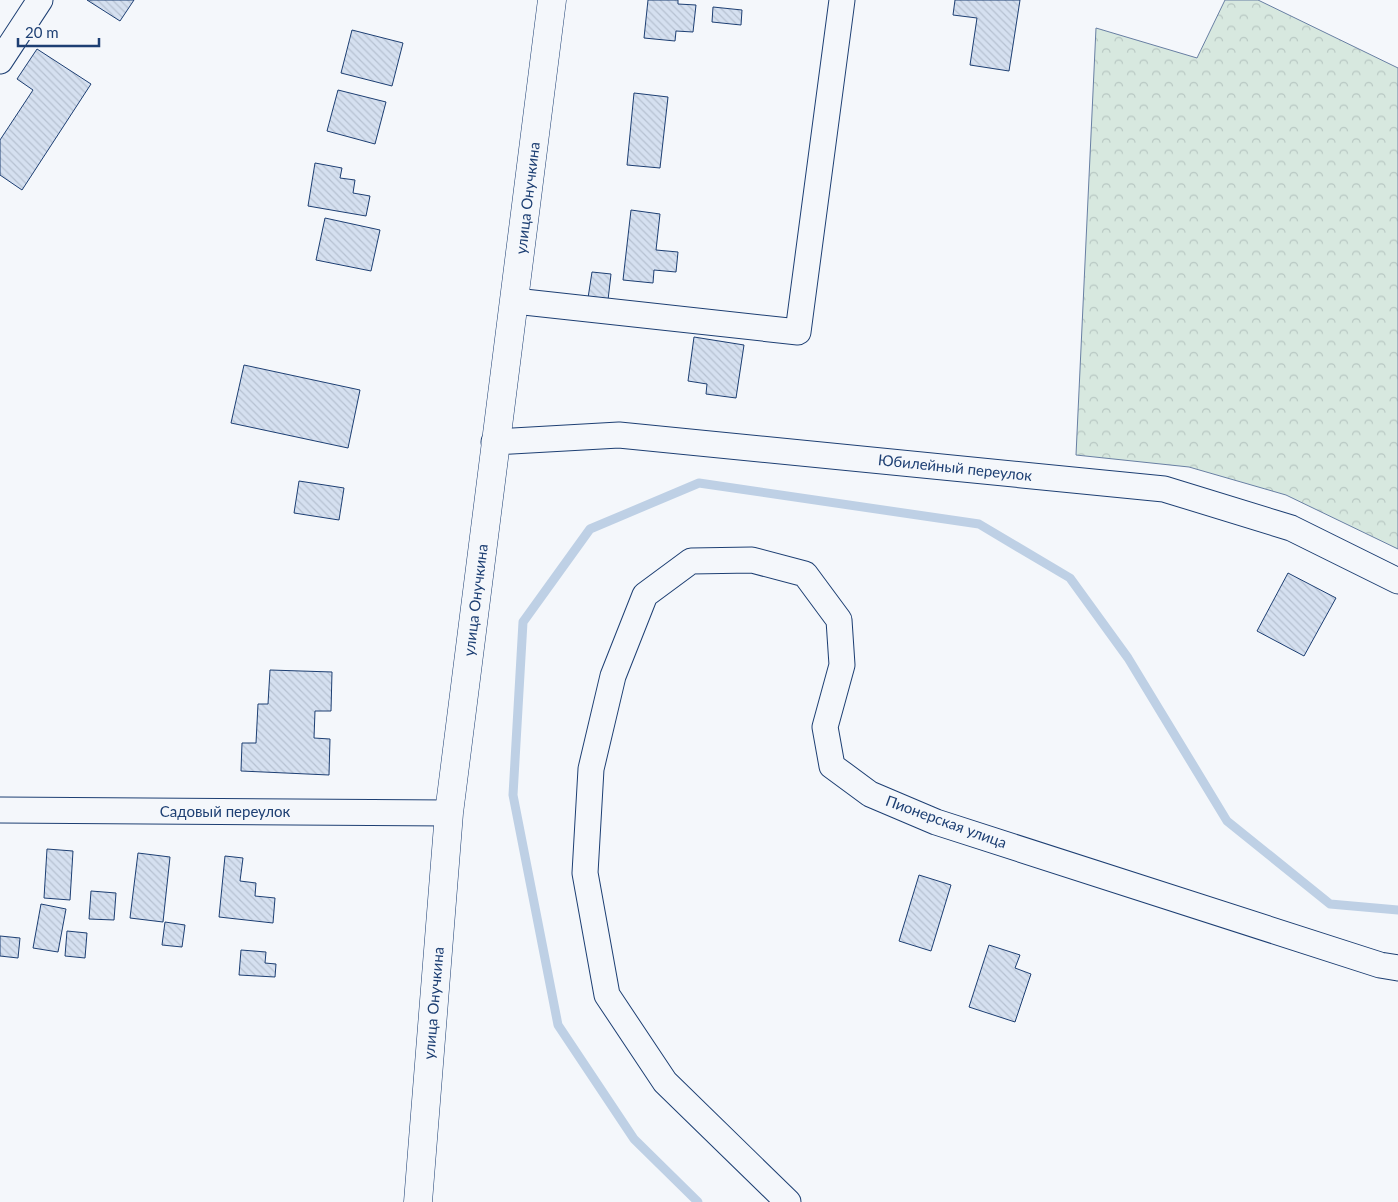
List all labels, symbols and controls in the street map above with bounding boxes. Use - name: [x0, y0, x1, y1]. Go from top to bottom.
- scale bar: [18, 15, 99, 47]
- text: 20 m: [25, 23, 59, 41]
- street label: улица Онучкина: [511, 141, 543, 255]
- street label: Юбилейный переулок: [877, 450, 1033, 484]
- street label: улица Онучкина: [459, 543, 491, 657]
- street label: Пионерская улица: [883, 791, 1009, 851]
- street label: Садовый переулок: [160, 802, 290, 820]
- street label: улица Онучкина: [419, 946, 447, 1060]

